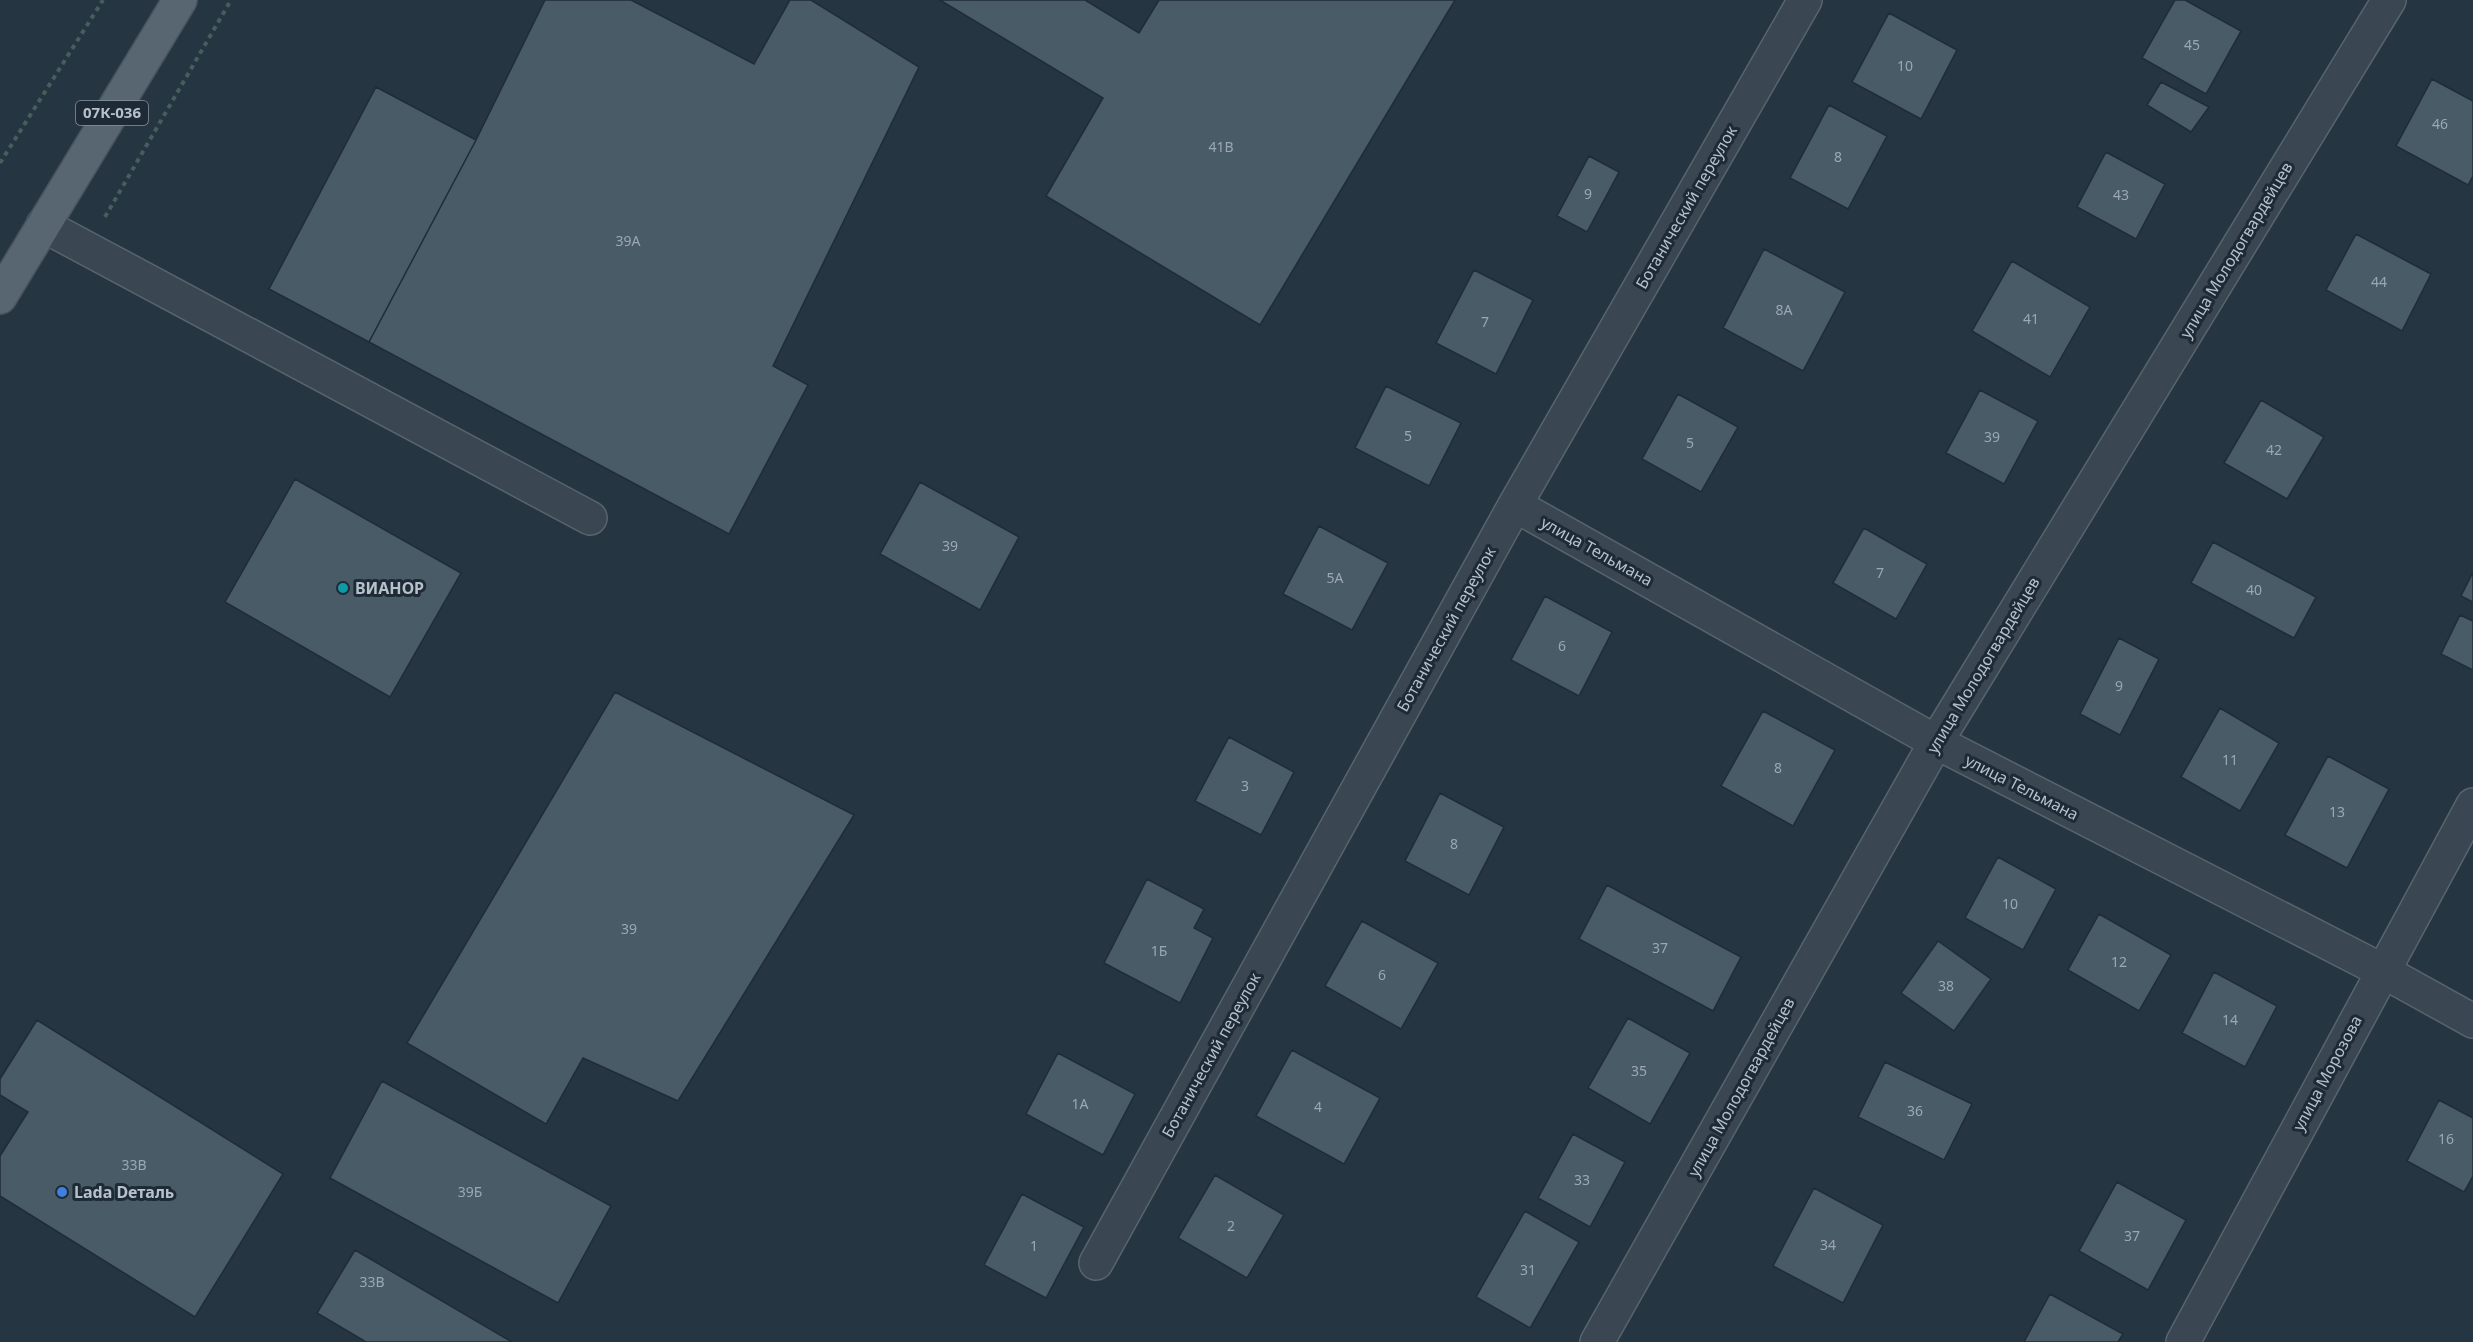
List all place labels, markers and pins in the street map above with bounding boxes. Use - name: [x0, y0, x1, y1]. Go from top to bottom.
- place label: ВИАНОР: [355, 577, 424, 599]
- marker: ВИАНОР: [336, 581, 350, 595]
- place label: Lada Dеталь: [74, 1181, 174, 1203]
- marker: Lada Dеталь: [55, 1185, 69, 1199]

